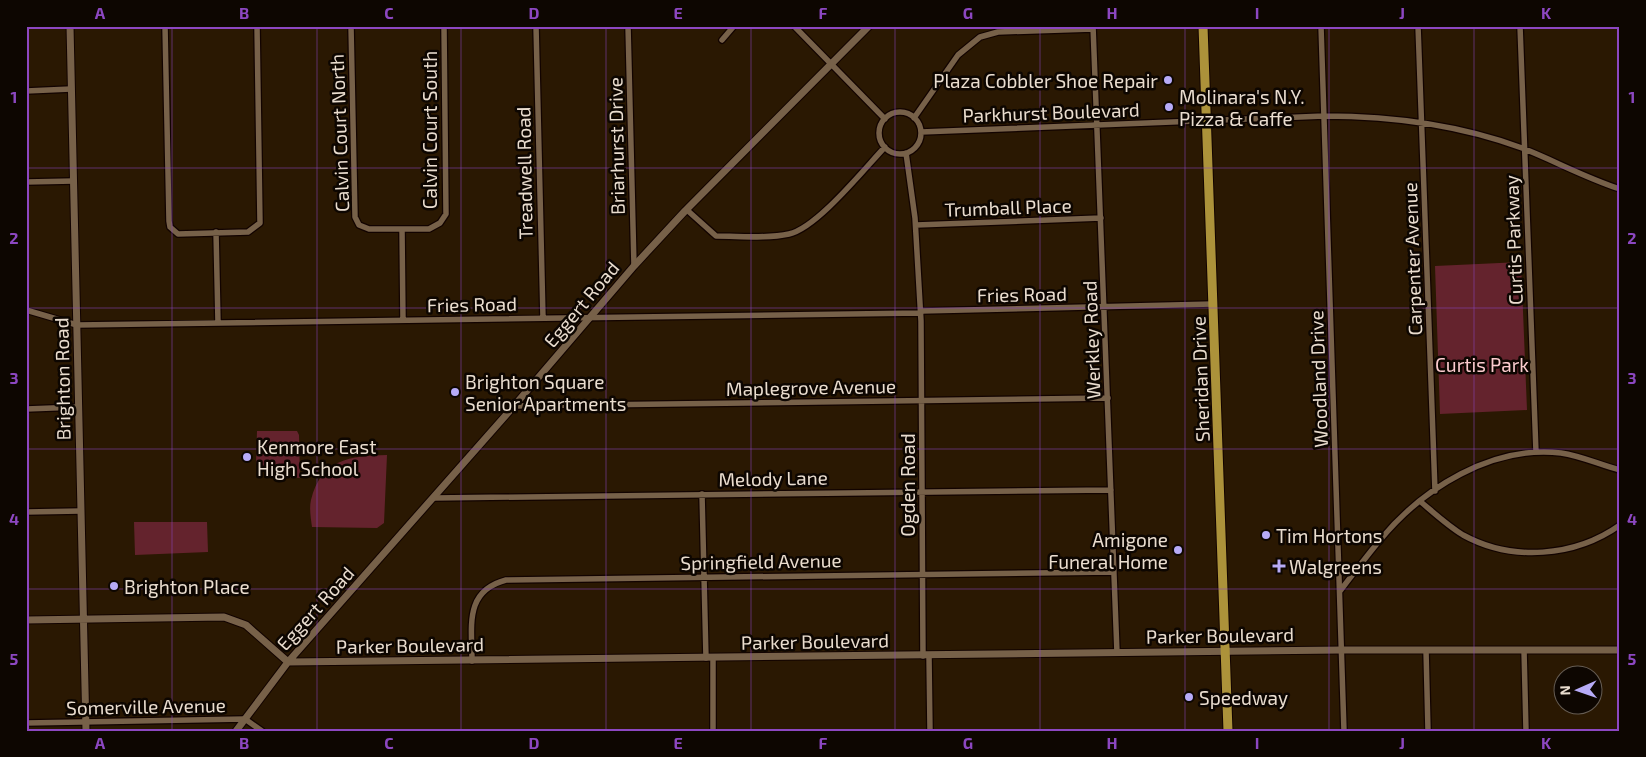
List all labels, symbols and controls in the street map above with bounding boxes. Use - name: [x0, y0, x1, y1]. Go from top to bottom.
- text: A: [95, 3, 106, 22]
- text: B: [239, 3, 249, 22]
- text: C: [384, 3, 394, 22]
- text: D: [529, 3, 540, 22]
- text: E: [673, 3, 683, 22]
- text: F: [819, 3, 828, 22]
- text: G: [963, 3, 973, 22]
- text: H: [1106, 3, 1118, 22]
- text: I: [1255, 3, 1259, 22]
- text: J: [1399, 3, 1405, 22]
- text: K: [1541, 3, 1552, 22]
- street label: Calvin Court South: [418, 51, 441, 209]
- street label: Calvin Court North: [325, 54, 353, 212]
- place label: Plaza Cobbler Shoe Repair: [933, 69, 1158, 92]
- marker: Plaza Cobbler Shoe Repair: [1162, 74, 1174, 86]
- street label: Briarhurst Drive: [603, 77, 629, 215]
- place label: Molinara's N.Y. Pizza & Caffe: [1179, 85, 1305, 130]
- text: 1: [11, 87, 17, 106]
- text: 1: [1629, 87, 1635, 106]
- street label: Parkhurst Boulevard: [962, 97, 1140, 127]
- marker: Molinara's N.Y. Pizza & Caffe: [1163, 101, 1175, 113]
- street label: Treadwell Road: [511, 106, 537, 240]
- street label: Curtis Parkway: [1499, 175, 1527, 305]
- street label: Carpenter Avenue: [1398, 182, 1426, 336]
- street label: Trumball Place: [944, 193, 1072, 221]
- text: 2: [9, 228, 19, 247]
- text: 2: [1627, 228, 1637, 247]
- street label: Eggert Road: [539, 256, 623, 352]
- street label: Werkley Road: [1077, 280, 1105, 400]
- street label: Fries Road: [977, 282, 1067, 306]
- street label: Fries Road: [427, 292, 517, 316]
- street label: Woodland Drive: [1304, 310, 1332, 448]
- street label: Sheridan Drive: [1186, 316, 1214, 442]
- street label: Brighton Road: [49, 317, 75, 441]
- park label: Curtis Park: [1435, 353, 1529, 376]
- text: 3: [9, 368, 19, 387]
- text: 3: [1627, 368, 1637, 387]
- place label: Brighton Square Senior Apartments: [465, 370, 626, 415]
- street label: Maplegrove Avenue: [726, 374, 896, 400]
- marker: Brighton Square Senior Apartments: [449, 386, 461, 398]
- street label: Ogden Road: [896, 433, 919, 537]
- place label: Kenmore East High School: [257, 435, 376, 480]
- marker: Kenmore East High School: [241, 451, 253, 463]
- street label: Melody Lane: [718, 466, 828, 490]
- text: 4: [9, 509, 19, 528]
- text: 4: [1627, 509, 1637, 528]
- place label: Tim Hortons: [1276, 524, 1382, 547]
- place label: Amigone Funeral Home: [1048, 528, 1168, 573]
- marker: Tim Hortons: [1260, 529, 1272, 541]
- marker: Amigone Funeral Home: [1172, 544, 1184, 556]
- street label: Springfield Avenue: [680, 548, 842, 574]
- place label: Walgreens: [1289, 555, 1382, 578]
- marker: Walgreens: [1273, 560, 1285, 572]
- street label: Eggert Road: [271, 561, 359, 655]
- place label: Brighton Place: [124, 575, 250, 598]
- marker: Brighton Place: [108, 580, 120, 592]
- street label: Parker Boulevard: [1146, 622, 1294, 648]
- street label: Parker Boulevard: [741, 628, 889, 654]
- street label: Parker Boulevard: [336, 632, 484, 658]
- text: 5: [10, 649, 19, 668]
- text: 5: [1628, 649, 1637, 668]
- north arrow: [1554, 664, 1604, 714]
- text: N: [1556, 685, 1573, 696]
- place label: Speedway: [1199, 686, 1288, 709]
- marker: Speedway: [1183, 691, 1195, 703]
- street label: Somerville Avenue: [66, 693, 226, 719]
- text: A: [95, 733, 106, 752]
- text: B: [239, 733, 249, 752]
- text: C: [384, 733, 394, 752]
- text: D: [529, 733, 540, 752]
- text: E: [673, 733, 683, 752]
- text: F: [819, 733, 828, 752]
- text: G: [963, 733, 973, 752]
- text: H: [1106, 733, 1118, 752]
- text: I: [1255, 733, 1259, 752]
- text: J: [1399, 733, 1405, 752]
- text: K: [1541, 733, 1552, 752]

